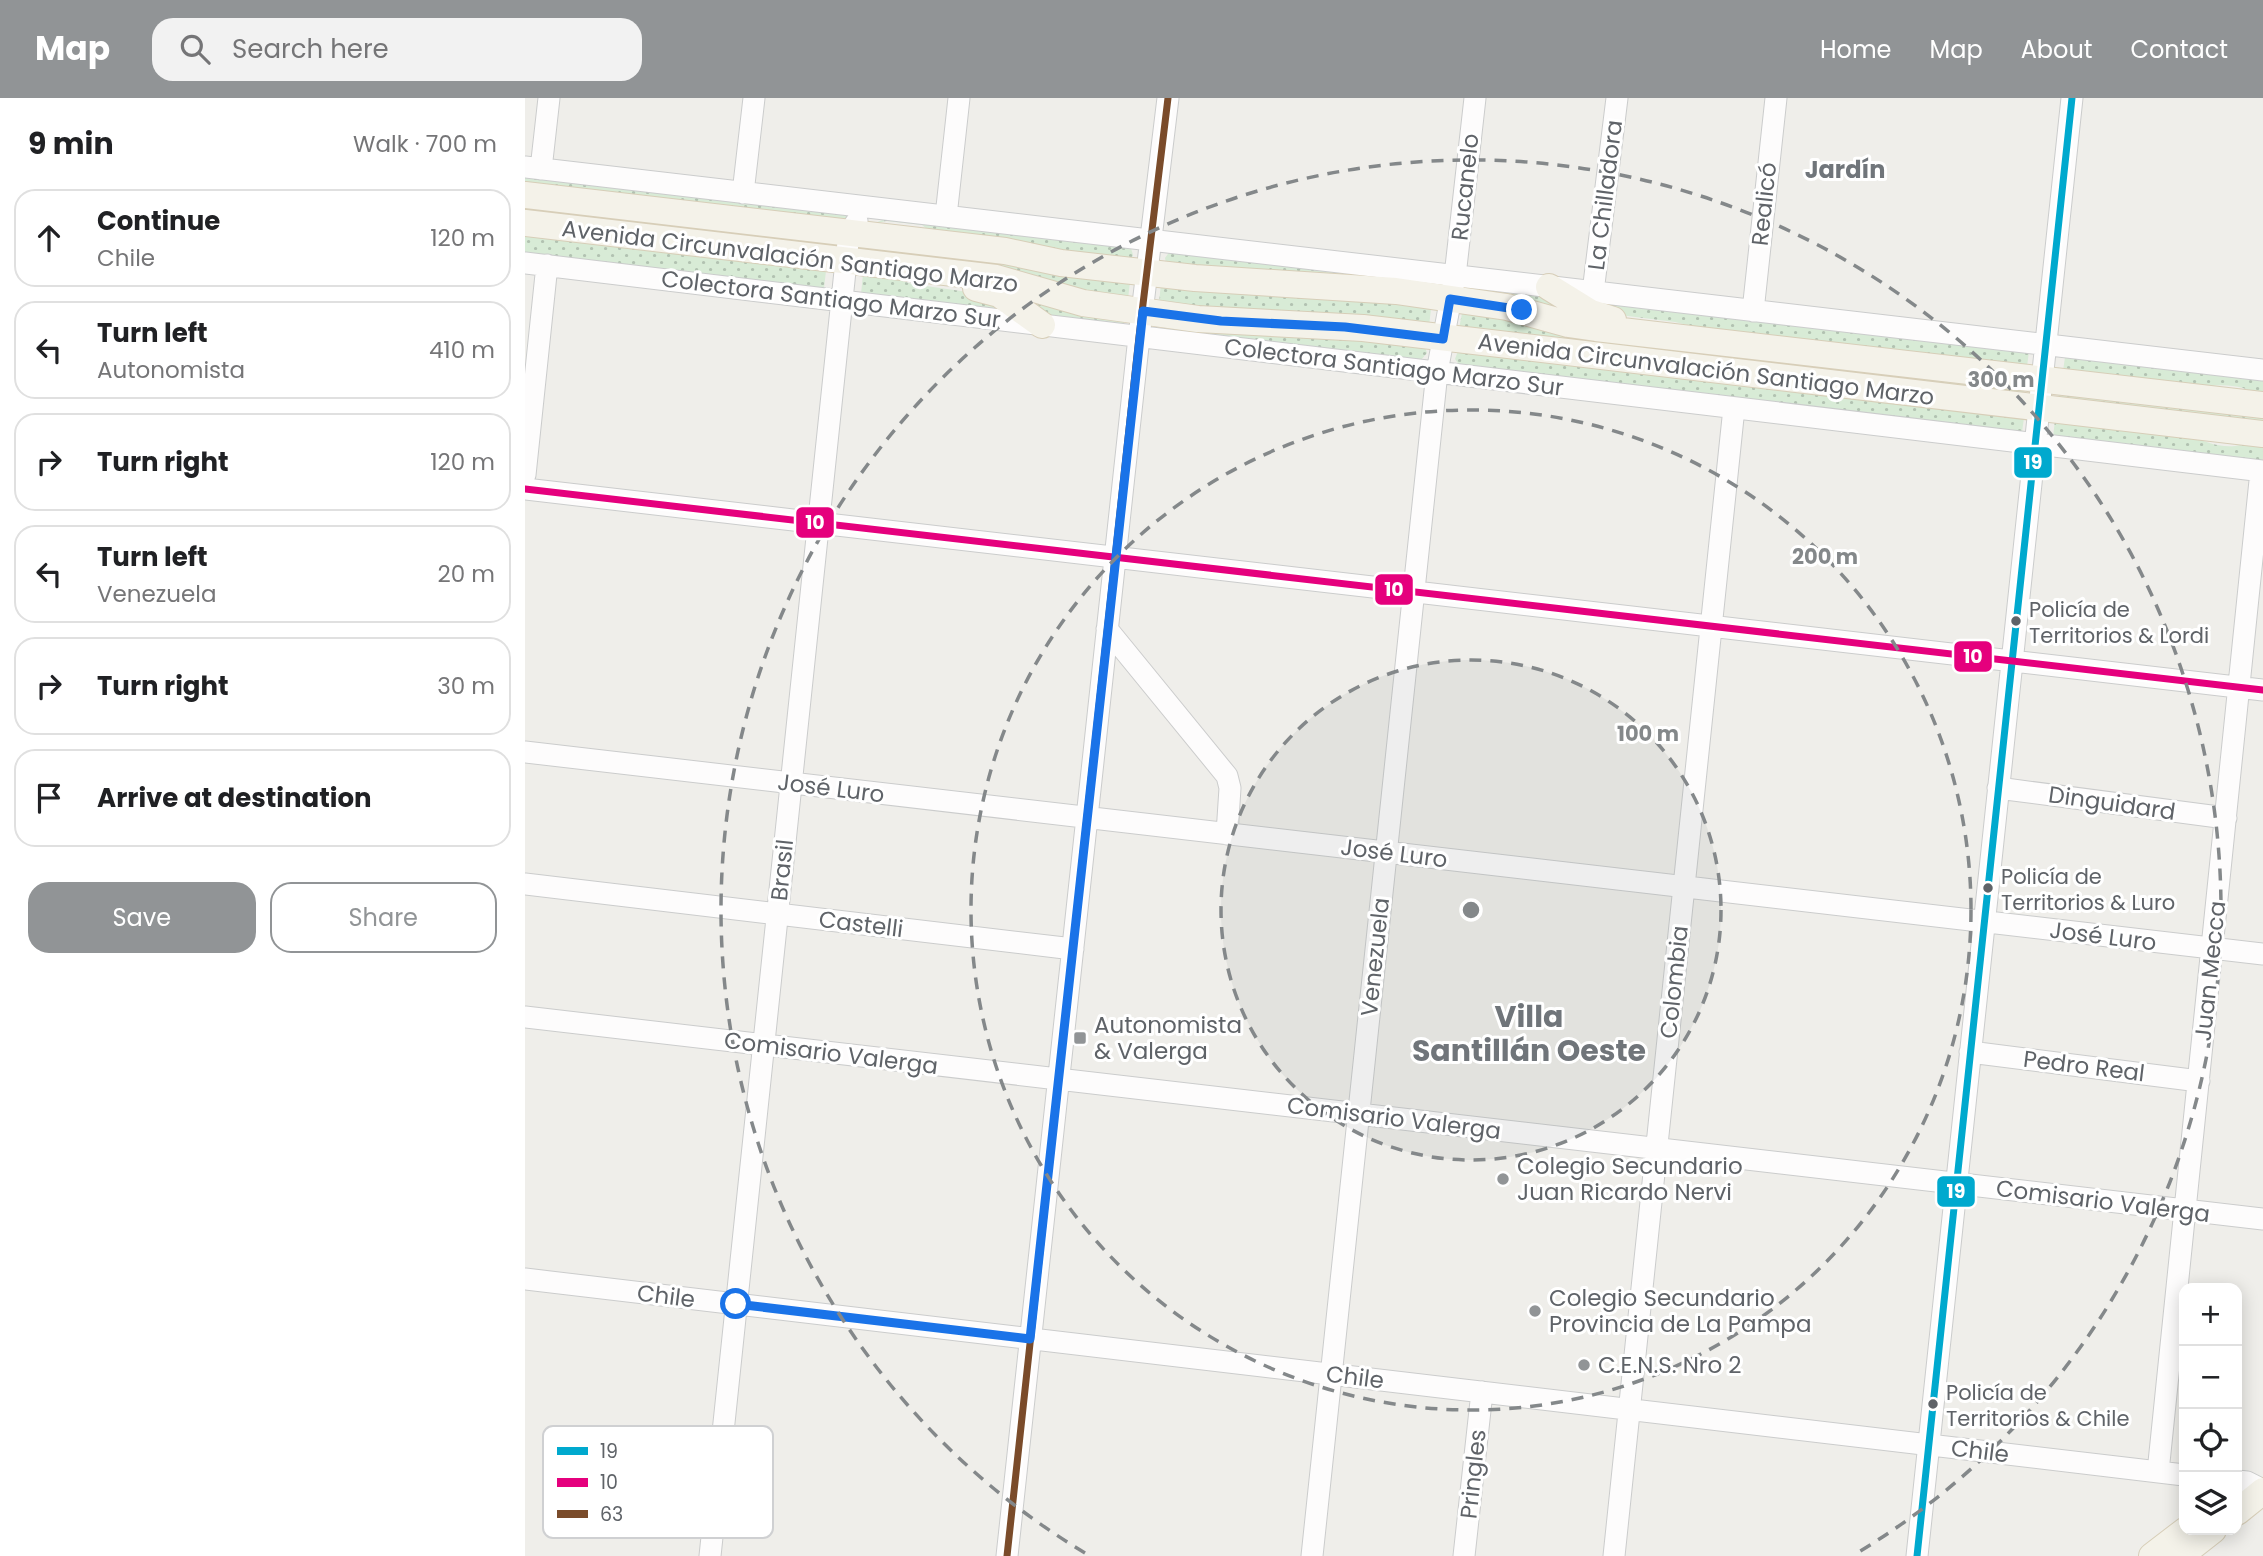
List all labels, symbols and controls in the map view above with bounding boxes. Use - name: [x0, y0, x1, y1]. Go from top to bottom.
- search box: [152, 18, 642, 81]
- text: Map: [35, 25, 110, 72]
- icon: search: [176, 30, 214, 68]
- text: Search here: [232, 31, 389, 67]
- text: Home: [1820, 33, 1892, 66]
- text: Map: [1930, 33, 1983, 66]
- text: About: [2021, 33, 2092, 66]
- text: Contact: [2130, 33, 2228, 66]
- street label: La Chilladora: [1580, 118, 1630, 272]
- text: 9 min: [28, 122, 114, 165]
- text: Walk · 700 m: [353, 128, 497, 160]
- street label: Rucanelo: [1443, 132, 1487, 242]
- district label: Jardín: [1805, 153, 1885, 186]
- street label: Realicó: [1744, 161, 1784, 247]
- text: Continue: [97, 203, 220, 239]
- street label: Avenida Circunvalación Santiago Marzo: [560, 212, 1020, 300]
- icon: ahead: [30, 219, 68, 257]
- text: 120 m: [430, 222, 495, 254]
- text: Chile: [97, 242, 155, 274]
- street label: Colectora Santiago Marzo Sur: [660, 262, 1002, 336]
- route end: [1506, 294, 1537, 325]
- text: Turn left: [97, 315, 208, 351]
- street label: Avenida Circunvalación Santiago Marzo: [1476, 325, 1936, 413]
- street label: Colectora Santiago Marzo Sur: [1223, 330, 1565, 404]
- icon: left: [30, 331, 68, 369]
- text: 410 m: [429, 334, 495, 366]
- text: Autonomista: [97, 354, 245, 386]
- text: 300 m: [1968, 365, 2034, 394]
- icon: right: [30, 443, 68, 481]
- text: Turn right: [97, 444, 229, 480]
- text: 120 m: [430, 446, 495, 478]
- line badge: 19: [2013, 446, 2053, 479]
- text: 19: [2024, 449, 2042, 476]
- line badge: 10: [795, 506, 835, 539]
- text: 10: [805, 509, 825, 536]
- text: Turn left: [97, 539, 208, 575]
- text: 200 m: [1792, 542, 1858, 571]
- icon: left: [30, 555, 68, 593]
- text: 20 m: [437, 558, 495, 590]
- line badge: 10: [1374, 573, 1414, 606]
- text: 10: [1384, 576, 1404, 603]
- text: Venezuela: [97, 578, 216, 610]
- place label: Policía de Territorios & Lordi: [2029, 595, 2209, 650]
- marker: Policía de Territorios & Lordi: [2009, 614, 2023, 628]
- line badge: 10: [1953, 640, 1993, 673]
- text: 10: [1963, 643, 1983, 670]
- icon: right: [30, 667, 68, 705]
- text: Turn right: [97, 668, 229, 704]
- text: 30 m: [437, 670, 495, 702]
- text: 100 m: [1617, 719, 1679, 748]
- street label: José Luro: [776, 766, 886, 810]
- street label: Dinguidard: [2046, 778, 2178, 828]
- icon: arrive: [30, 779, 68, 817]
- text: Arrive at destination: [97, 780, 372, 816]
- street label: José Luro: [1339, 831, 1449, 875]
- street label: Brasil: [763, 838, 801, 902]
- place label: Policía de Territorios & Luro: [2001, 862, 2175, 917]
- marker: Policía de Territorios & Luro: [1981, 881, 1995, 895]
- button: Save: [28, 882, 256, 953]
- button: Share: [270, 882, 497, 953]
- street label: Venezuela: [1353, 896, 1397, 1018]
- centre of rings: [1459, 898, 1483, 922]
- street label: Juan Mecca: [2187, 899, 2233, 1043]
- street label: Castelli: [817, 903, 905, 945]
- street label: José Luro: [2048, 914, 2158, 958]
- street label: Colombia: [1652, 924, 1696, 1040]
- district label: Villa Santillán Oeste: [1412, 995, 1646, 1072]
- place label: Autonomista & Valerga: [1094, 1009, 1242, 1067]
- street label: Comisario Valerga: [722, 1024, 940, 1082]
- marker: Autonomista & Valerga: [1072, 1030, 1088, 1046]
- street label: Pedro Real: [2021, 1043, 2147, 1089]
- street label: Comisario Valerga: [1285, 1089, 1503, 1147]
- place label: Colegio Secundario Juan Ricardo Nervi: [1517, 1150, 1743, 1208]
- marker: Colegio Secundario Juan Ricardo Nervi: [1495, 1171, 1511, 1187]
- street label: Comisario Valerga: [1994, 1172, 2212, 1230]
- line badge: 19: [1936, 1175, 1976, 1208]
- text: 19: [1947, 1178, 1965, 1205]
- street label: Chile: [635, 1277, 697, 1315]
- place label: Colegio Secundario Provincia de La Pampa: [1549, 1282, 1811, 1340]
- map controls: [2179, 1283, 2242, 1535]
- button: +: [2179, 1283, 2242, 1346]
- route start: [720, 1288, 751, 1319]
- marker: Colegio Secundario Provincia de La Pampa: [1527, 1303, 1543, 1319]
- button: −: [2179, 1346, 2242, 1409]
- place label: C.E.N.S. Nro 2: [1598, 1349, 1742, 1381]
- marker: C.E.N.S. Nro 2: [1576, 1357, 1592, 1373]
- street label: Chile: [1324, 1358, 1386, 1396]
- place label: Policía de Territorios & Chile: [1946, 1378, 2129, 1433]
- marker: Policía de Territorios & Chile: [1926, 1397, 1940, 1411]
- button: locate: [2179, 1409, 2242, 1472]
- legend: [543, 1426, 773, 1538]
- street label: Pringles: [1452, 1428, 1494, 1520]
- street label: Chile: [1949, 1432, 2011, 1470]
- text: 19: [600, 1438, 618, 1465]
- text: 10: [600, 1469, 618, 1496]
- button: layers: [2179, 1472, 2242, 1535]
- text: 63: [600, 1501, 623, 1528]

